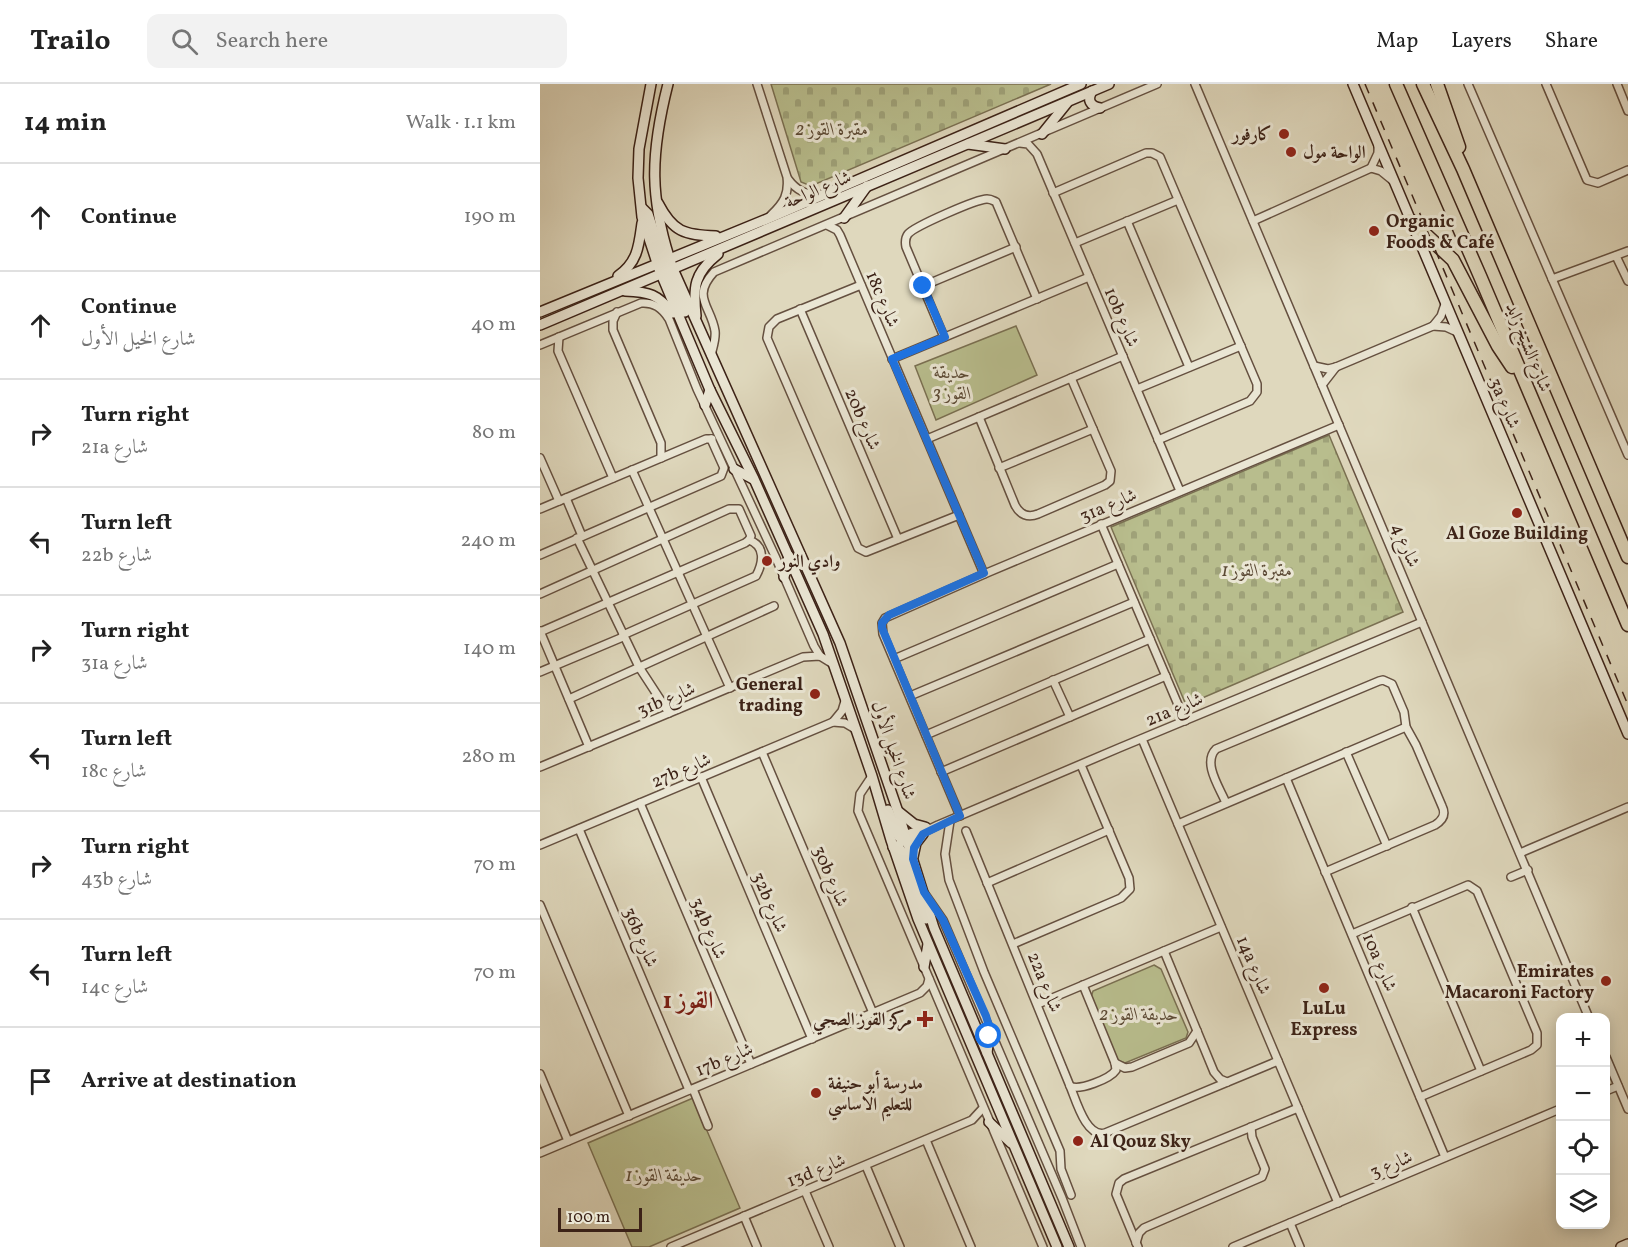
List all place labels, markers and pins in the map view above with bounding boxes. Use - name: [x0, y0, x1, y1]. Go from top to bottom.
- place label: كارفور: [1230, 123, 1272, 148]
- marker: كارفور: [1277, 127, 1291, 141]
- place label: الواحة مول: [1303, 141, 1366, 166]
- marker: الواحة مول: [1284, 145, 1298, 159]
- place label: Organic Foods & Café: [1386, 210, 1494, 256]
- marker: Organic Foods & Café: [1367, 224, 1381, 238]
- marker: Al Goze Building: [1510, 506, 1524, 520]
- place label: Al Goze Building: [1446, 522, 1588, 547]
- place label: وادي النور: [777, 550, 840, 576]
- marker: وادي النور: [760, 554, 774, 568]
- place label: General trading: [736, 673, 803, 719]
- marker: General trading: [808, 687, 822, 701]
- place label: Emirates Macaroni Factory: [1445, 960, 1594, 1006]
- marker: Emirates Macaroni Factory: [1599, 974, 1613, 988]
- marker: LuLu Express: [1317, 981, 1331, 995]
- place label: LuLu Express: [1290, 997, 1358, 1043]
- place label: مركز القوز الصحي: [813, 1008, 912, 1036]
- marker: مركز القوز الصحي: [916, 1010, 934, 1028]
- place label: مدرسة أبو حنيفة للتعليم الاساسي: [828, 1070, 923, 1122]
- marker: مدرسة أبو حنيفة للتعليم الاساسي: [809, 1086, 823, 1100]
- place label: Al Qouz Sky: [1090, 1130, 1191, 1155]
- marker: Al Qouz Sky: [1071, 1134, 1085, 1148]

